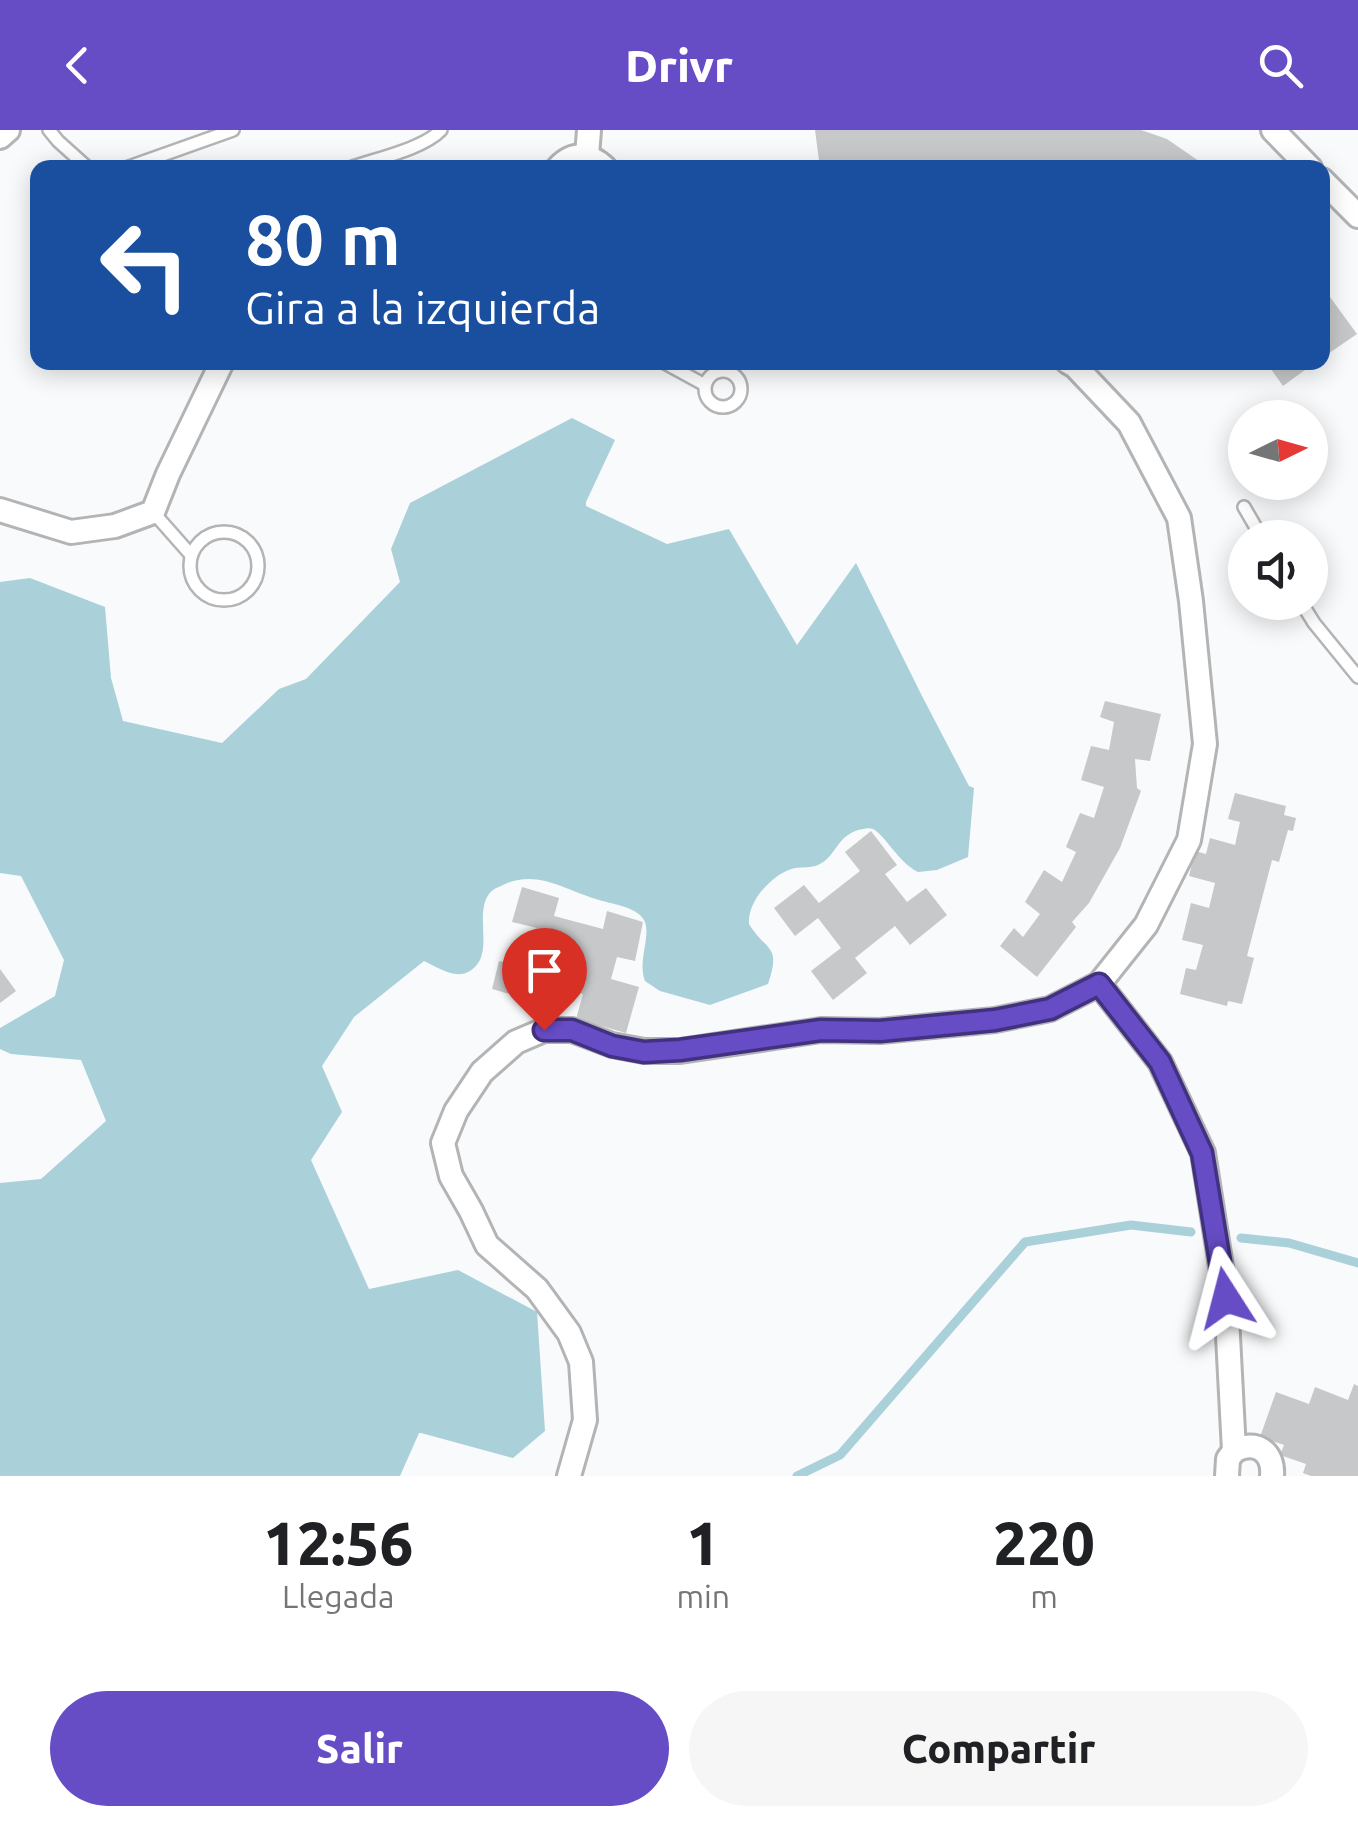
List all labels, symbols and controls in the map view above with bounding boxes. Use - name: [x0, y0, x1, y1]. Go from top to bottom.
- icon: back: [50, 38, 105, 93]
- icon: search: [1253, 38, 1308, 93]
- text: Drivr: [625, 40, 733, 91]
- icon: left: [80, 200, 210, 330]
- text: 80 m: [245, 200, 401, 278]
- text: Gira a la izquierda: [245, 282, 601, 333]
- north arrow: [1228, 400, 1328, 500]
- map controls: [1228, 400, 1328, 620]
- button: sound: [1228, 520, 1328, 620]
- pin: [502, 928, 587, 1031]
- icon: arrive: [517, 943, 572, 998]
- position arrow: [1174, 1246, 1278, 1350]
- text: 12:56: [263, 1509, 413, 1576]
- text: 1: [686, 1509, 720, 1576]
- text: 220: [993, 1509, 1095, 1576]
- text: Llegada: [282, 1578, 394, 1614]
- text: min: [676, 1578, 730, 1614]
- text: m: [1030, 1578, 1058, 1614]
- button: Salir: [50, 1691, 669, 1806]
- button: Compartir: [689, 1691, 1308, 1806]

